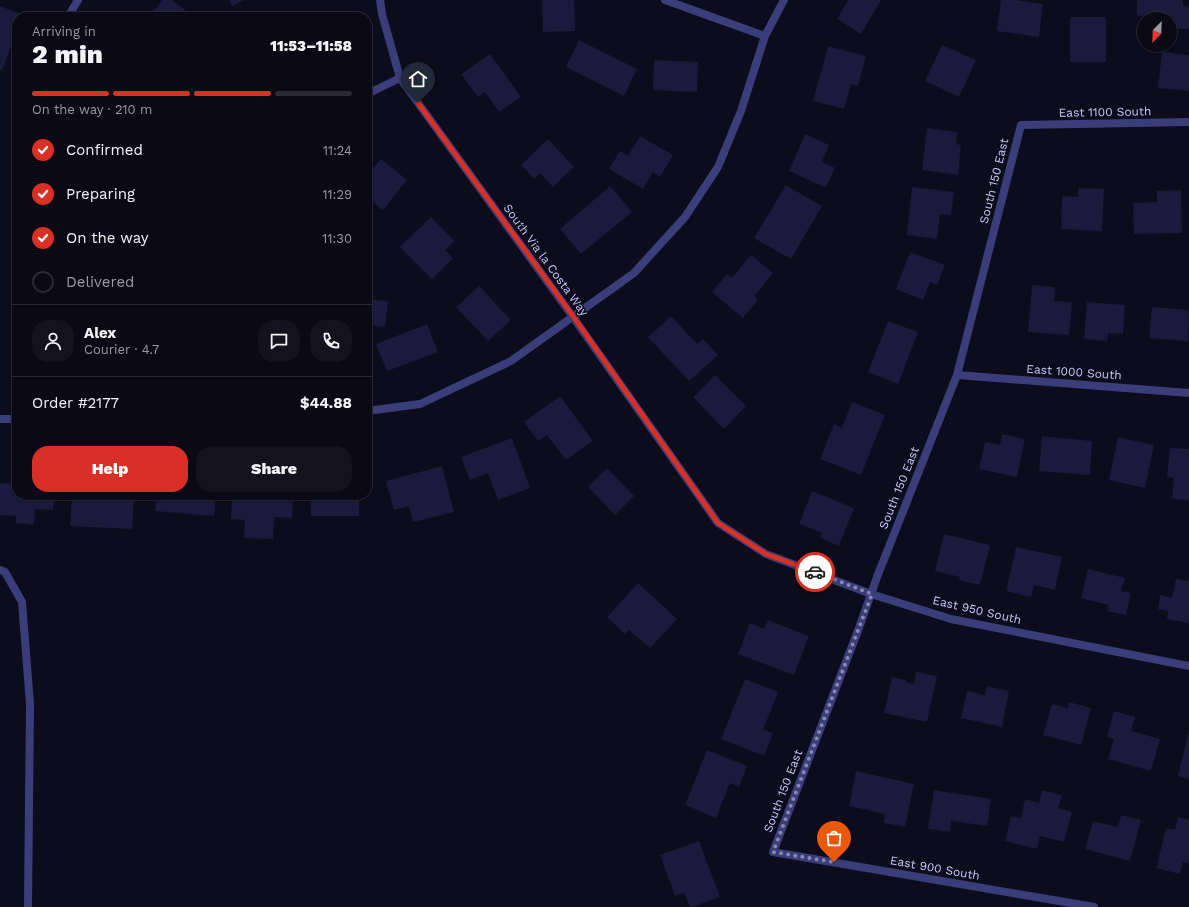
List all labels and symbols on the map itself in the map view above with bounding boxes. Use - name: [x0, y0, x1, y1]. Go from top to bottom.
- north arrow: [1137, 12, 1177, 52]
- pin: [401, 62, 435, 103]
- street label: East 1100 South: [1058, 104, 1152, 120]
- street label: South 150 East: [977, 137, 1011, 225]
- street label: South Via la Costa Way: [501, 201, 592, 319]
- street label: East 1000 South: [1026, 362, 1122, 382]
- street label: South 150 East: [876, 445, 922, 531]
- courier: [795, 552, 835, 592]
- street label: East 950 South: [931, 593, 1023, 627]
- street label: South 150 East: [761, 748, 805, 834]
- pin: [817, 821, 851, 862]
- street label: East 900 South: [889, 853, 981, 883]

